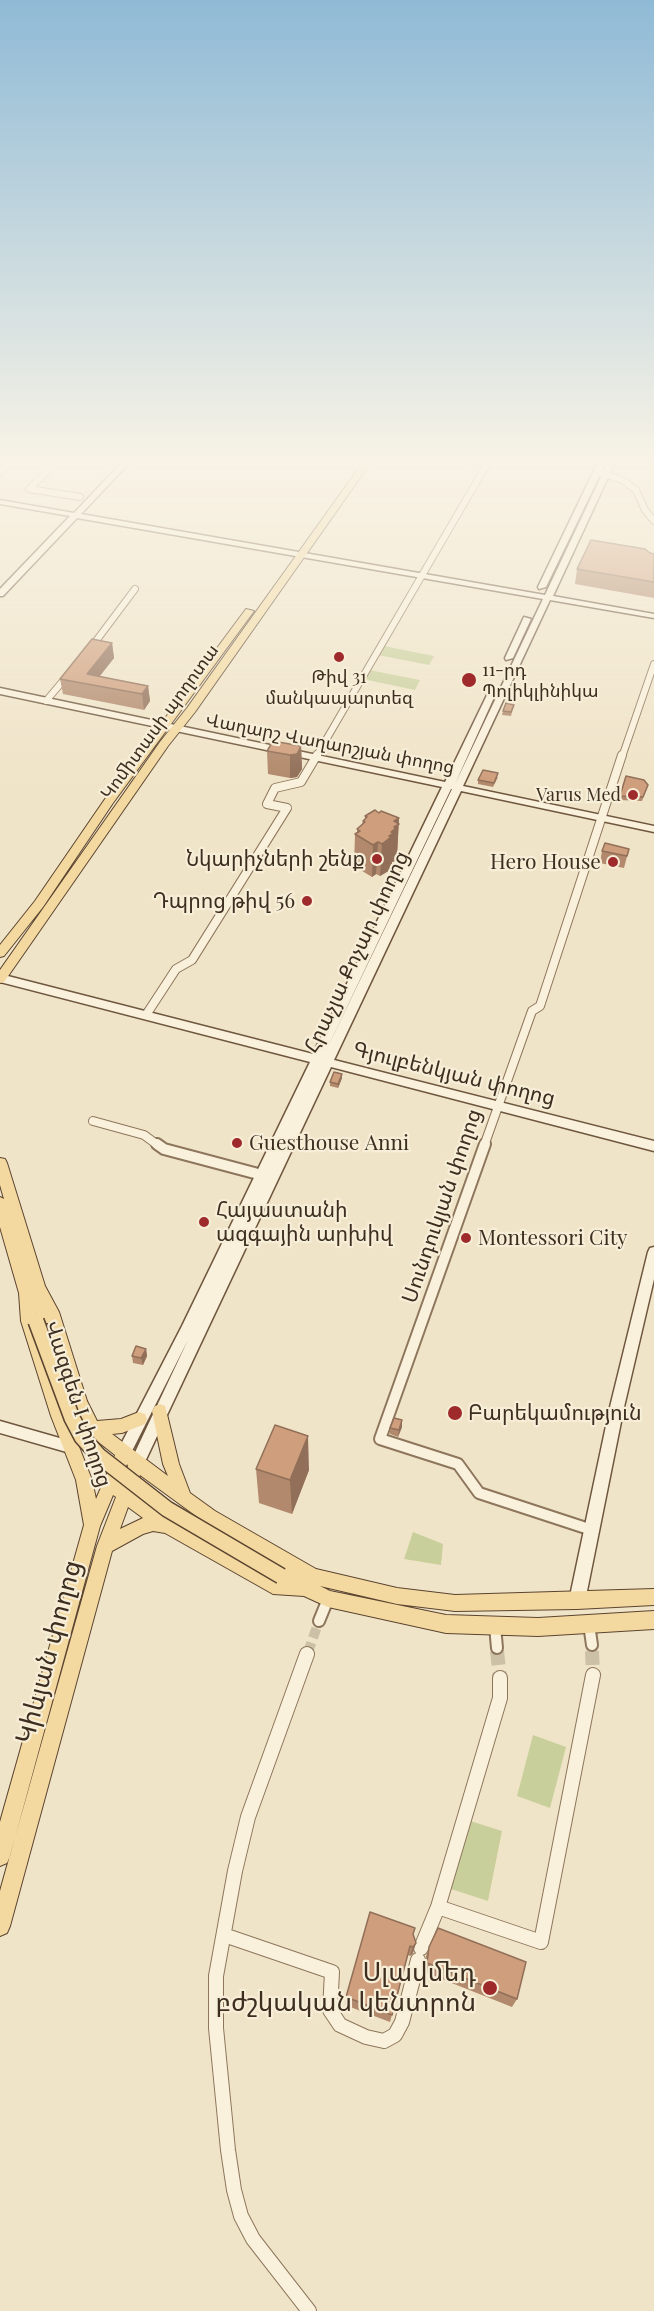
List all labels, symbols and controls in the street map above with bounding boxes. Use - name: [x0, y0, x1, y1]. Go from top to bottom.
- street label: Կոմիտասի պողոտա: [96, 640, 224, 804]
- marker: Թիվ 31 մանկապարտեզ: [332, 650, 346, 664]
- place label: 11-րդ Պոլիկլինիկա: [482, 659, 599, 702]
- place label: Թիվ 31 մանկապարտեզ: [265, 666, 413, 708]
- marker: 11-րդ Պոլիկլինիկա: [460, 671, 478, 689]
- street label: Վաղարշ Վաղարշյան փողոց: [204, 709, 456, 779]
- place label: Varus Med: [536, 784, 621, 806]
- marker: Varus Med: [626, 788, 640, 802]
- place label: Նկարիչների շենք: [186, 846, 365, 872]
- street label: Հրաչյա Քոչար փողոց: [299, 847, 415, 1057]
- place label: Hero House: [490, 849, 601, 875]
- marker: Նկարիչների շենք: [370, 852, 384, 866]
- marker: Hero House: [606, 855, 620, 869]
- place label: Դպրոց թիվ 56: [153, 888, 295, 914]
- marker: Դպրոց թիվ 56: [300, 894, 314, 908]
- street label: Գյուլբենկյան փողոց: [350, 1037, 558, 1111]
- street label: Սունդուկյան փողոց: [397, 1106, 487, 1306]
- place label: Guesthouse Anni: [249, 1130, 409, 1156]
- marker: Guesthouse Anni: [230, 1136, 244, 1150]
- place label: Հայաստանի ազգային արխիվ: [216, 1197, 393, 1247]
- marker: Հայաստանի ազգային արխիվ: [197, 1215, 211, 1229]
- place label: Montessori City: [478, 1225, 628, 1251]
- marker: Montessori City: [459, 1231, 473, 1245]
- street label: Վազգեն I փողոց: [39, 1318, 117, 1490]
- place label: Բարեկամություն: [468, 1400, 642, 1426]
- marker: Բարեկամություն: [446, 1404, 464, 1422]
- street label: Կիևյան փողոց: [9, 1557, 89, 1747]
- place label: Սլավմեդ բժշկական կենտրոն: [216, 1957, 476, 2018]
- marker: Սլավմեդ բժշկական կենտրոն: [481, 1979, 499, 1997]

